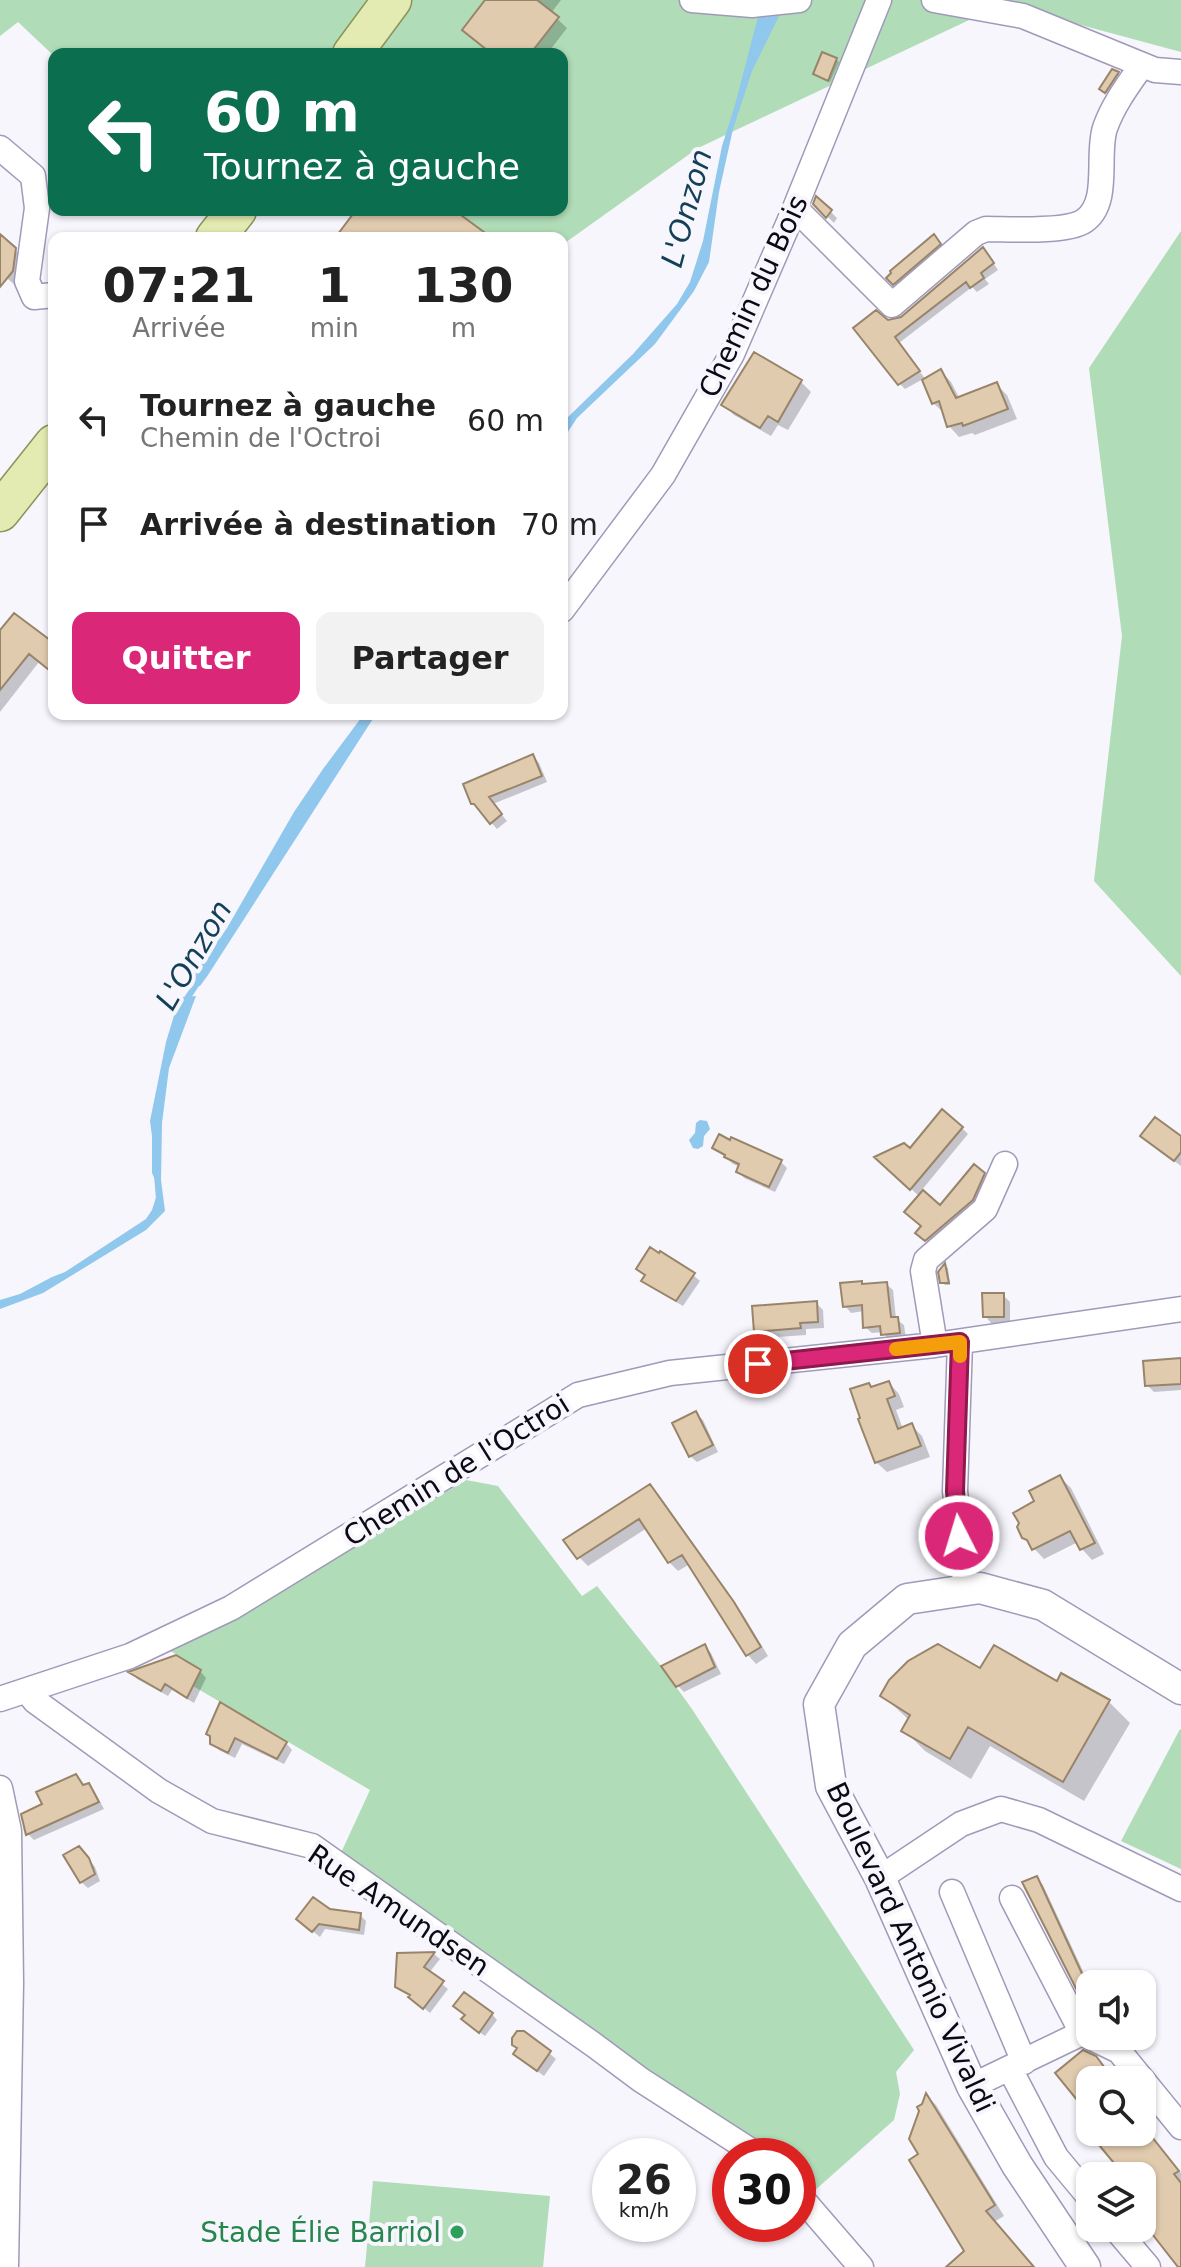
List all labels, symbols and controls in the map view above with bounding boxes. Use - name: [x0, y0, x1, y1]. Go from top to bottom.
- text: 60 m: [204, 79, 360, 144]
- icon: left: [72, 80, 176, 184]
- water label: L'Onzon: [654, 145, 719, 271]
- text: Tournez à gauche: [204, 146, 520, 187]
- street label: Chemin du Bois: [692, 190, 815, 403]
- text: 07:21: [102, 257, 255, 313]
- text: 1: [318, 257, 351, 313]
- text: 130: [413, 257, 513, 313]
- text: Arrivée: [132, 313, 226, 343]
- text: min: [310, 313, 359, 343]
- text: m: [451, 313, 476, 343]
- text: Tournez à gauche: [140, 388, 436, 423]
- icon: left: [72, 398, 116, 442]
- text: 60 m: [467, 403, 544, 438]
- text: Chemin de l'Octroi: [140, 423, 381, 453]
- icon: arrive: [72, 502, 116, 546]
- text: Arrivée à destination: [140, 507, 497, 542]
- text: 70 m: [521, 507, 598, 542]
- button: Quitter: [72, 612, 300, 704]
- button: Partager: [316, 612, 544, 704]
- water label: L'Onzon: [148, 894, 239, 1016]
- pin: [724, 1330, 792, 1398]
- icon: arrive: [736, 1342, 780, 1386]
- street label: Chemin de l'Octroi: [337, 1388, 575, 1553]
- position arrow: [917, 1494, 1001, 1578]
- street label: Boulevard Antonio Vivaldi: [819, 1777, 1002, 2118]
- street label: Rue Amundsen: [302, 1838, 496, 1983]
- map controls: [1076, 1970, 1156, 2242]
- button: sound: [1076, 1970, 1156, 2050]
- button: search: [1076, 2066, 1156, 2146]
- speed limit sign: 30: [712, 2138, 816, 2242]
- text: 26: [616, 2157, 672, 2203]
- button: layers: [1076, 2162, 1156, 2242]
- text: km/h: [619, 2198, 669, 2222]
- place label: Stade Élie Barriol: [200, 2215, 441, 2249]
- marker: Stade Élie Barriol: [448, 2223, 466, 2241]

